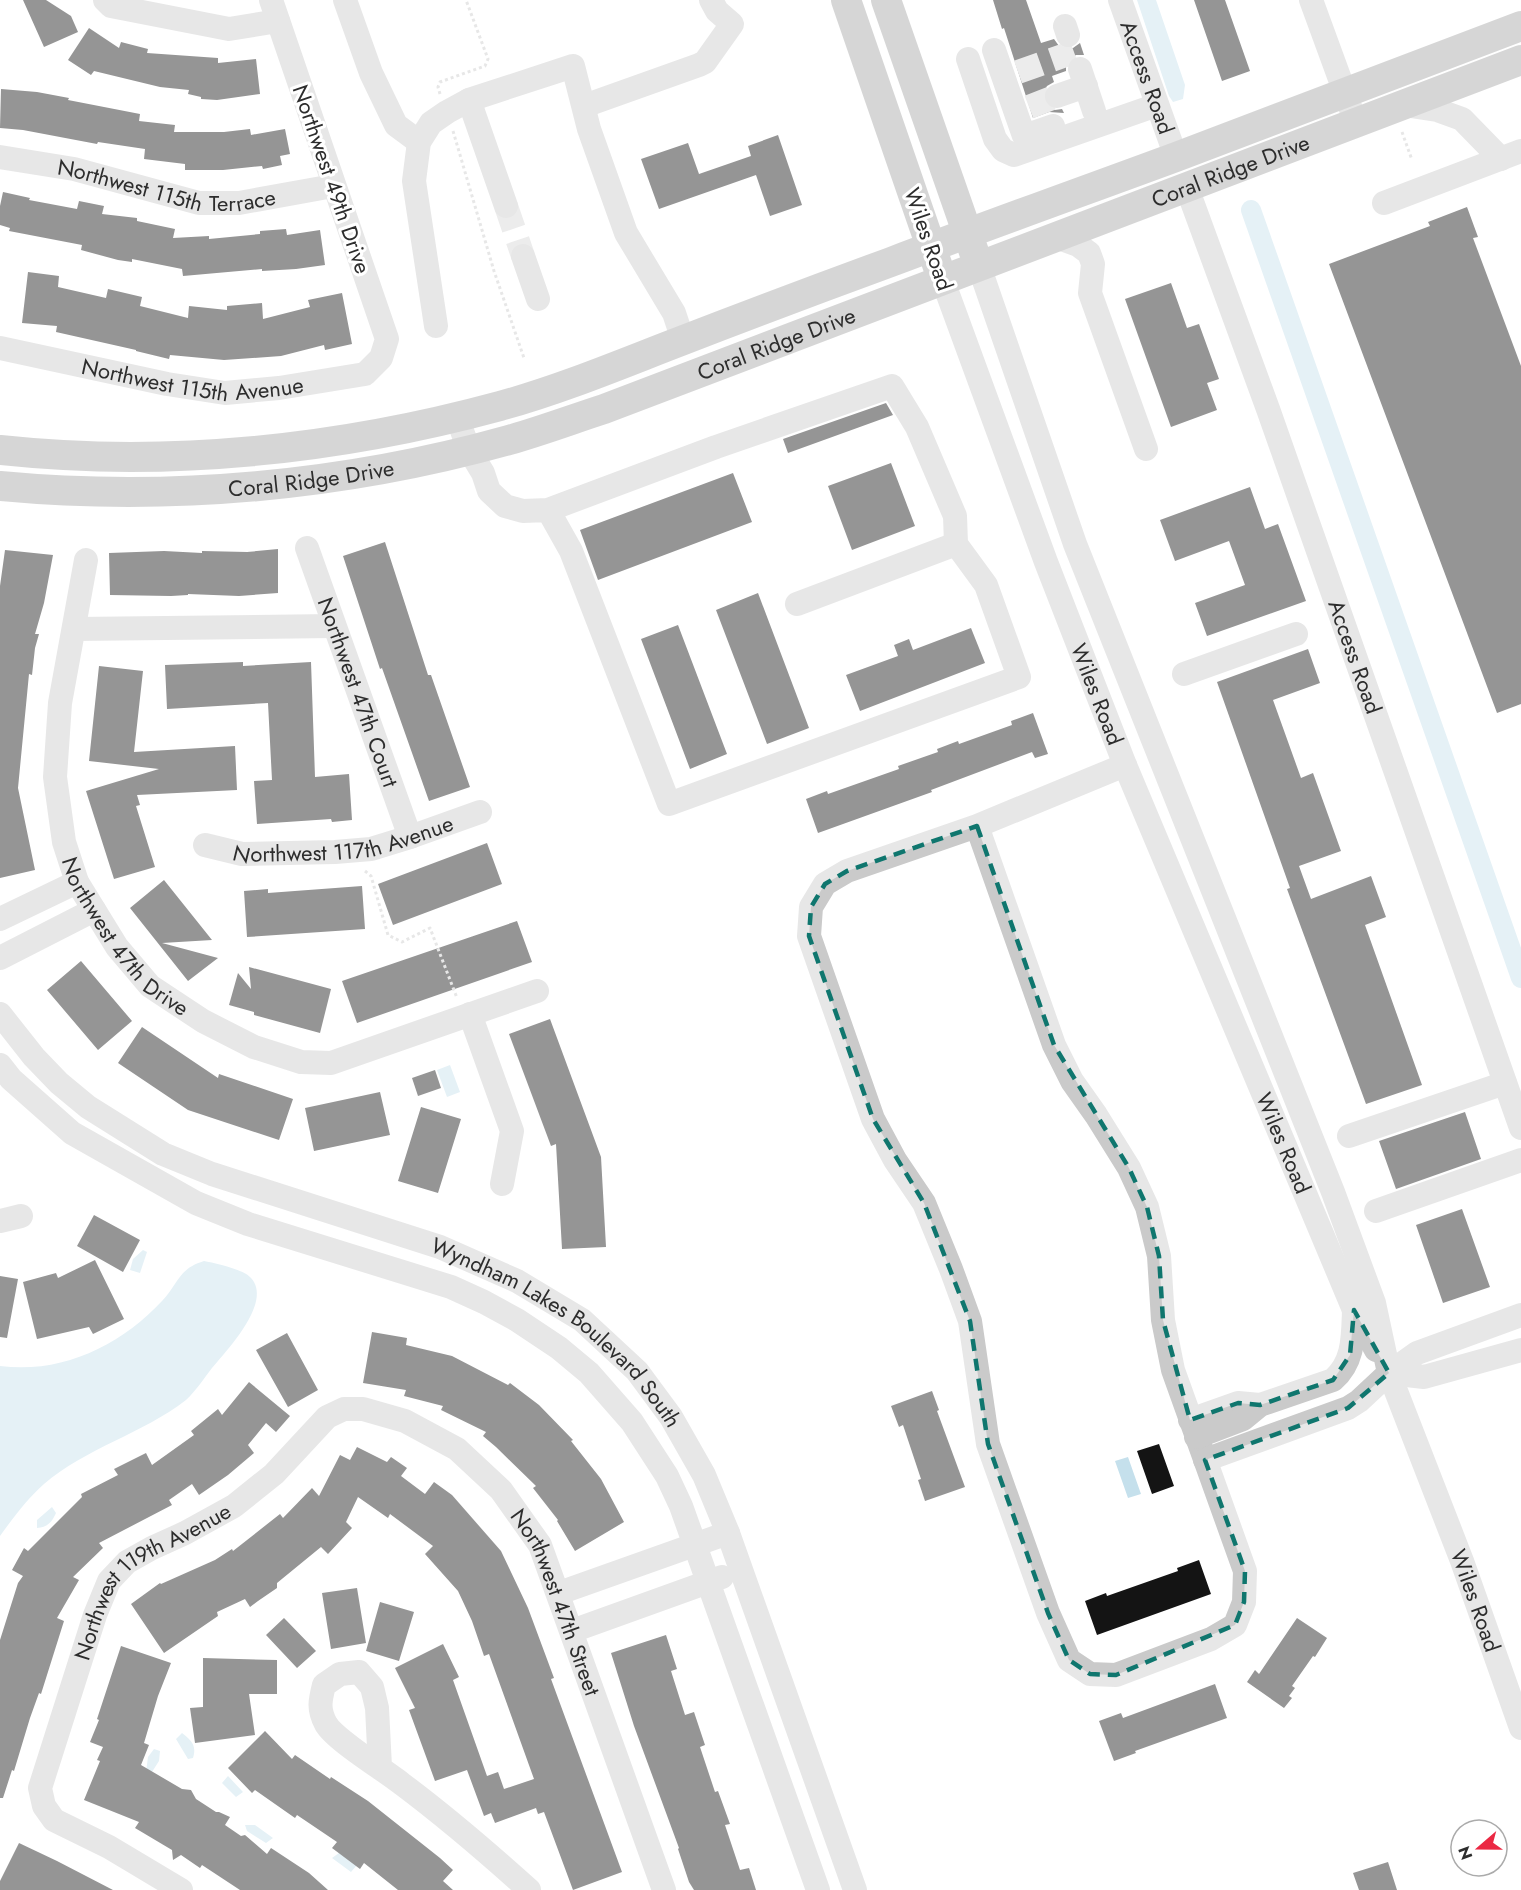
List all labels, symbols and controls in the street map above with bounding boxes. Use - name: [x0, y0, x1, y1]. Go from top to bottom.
- street label: Access Road: [1113, 16, 1183, 139]
- street label: Northwest 49th Drive: [285, 80, 379, 278]
- street label: Coral Ridge Drive: [1147, 126, 1314, 215]
- street label: Northwest 115th Terrace: [55, 151, 278, 219]
- street label: Wiles Road: [896, 183, 962, 295]
- street label: Coral Ridge Drive: [692, 299, 860, 388]
- street label: Northwest 115th Avenue: [79, 350, 306, 409]
- street label: Coral Ridge Drive: [227, 451, 397, 504]
- street label: Northwest 47th Court: [310, 593, 407, 792]
- street label: Access Road: [1320, 595, 1390, 718]
- street label: Wiles Road: [1063, 638, 1132, 750]
- street label: Northwest 117th Avenue: [230, 807, 458, 871]
- street label: Northwest 47th Drive: [54, 853, 195, 1024]
- street label: Wiles Road: [1248, 1087, 1319, 1198]
- street label: Wyndham Lakes Boulevard South: [426, 1229, 689, 1433]
- street label: Northwest 119th Avenue: [66, 1495, 237, 1664]
- street label: Northwest 47th Street: [503, 1502, 609, 1701]
- street label: Wiles Road: [1443, 1544, 1509, 1656]
- north arrow: [1449, 1818, 1509, 1878]
- text: N: [1452, 1843, 1478, 1863]

